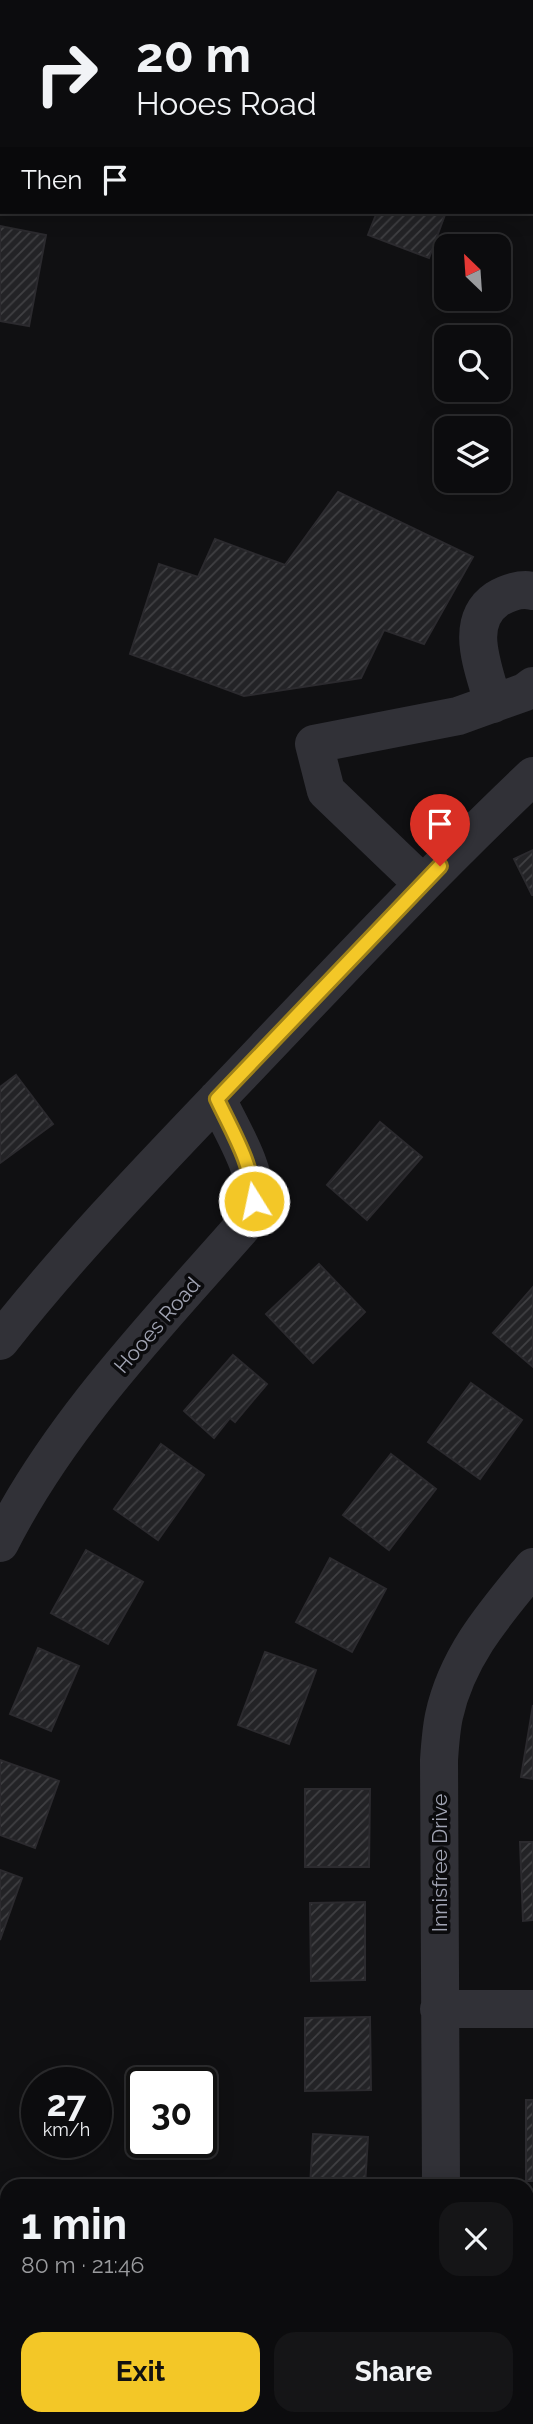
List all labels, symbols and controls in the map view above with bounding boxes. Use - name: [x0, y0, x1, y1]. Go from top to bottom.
- text: 20 m: [136, 26, 251, 83]
- icon: right: [21, 28, 112, 119]
- text: Hooes Road: [136, 85, 317, 122]
- icon: arrive: [96, 161, 134, 199]
- text: Then: [21, 165, 82, 195]
- north arrow: [434, 234, 511, 312]
- map controls: [434, 234, 511, 493]
- button: search: [434, 325, 511, 402]
- button: layers: [434, 416, 511, 493]
- pin: [410, 794, 470, 866]
- icon: arrive: [421, 805, 459, 843]
- position arrow: [217, 1164, 291, 1238]
- street label: Hooes Road: [109, 1272, 205, 1378]
- street label: Innisfree Drive: [427, 1794, 452, 1932]
- speed limit sign: 30: [126, 2067, 217, 2158]
- text: 27: [47, 2083, 86, 2124]
- text: km/h: [43, 2119, 90, 2140]
- text: 1 min: [21, 2200, 127, 2249]
- button: close: [439, 2202, 513, 2276]
- text: 80 m · 21:46: [21, 2251, 144, 2278]
- button: Exit: [21, 2332, 260, 2412]
- button: Share: [274, 2332, 513, 2412]

